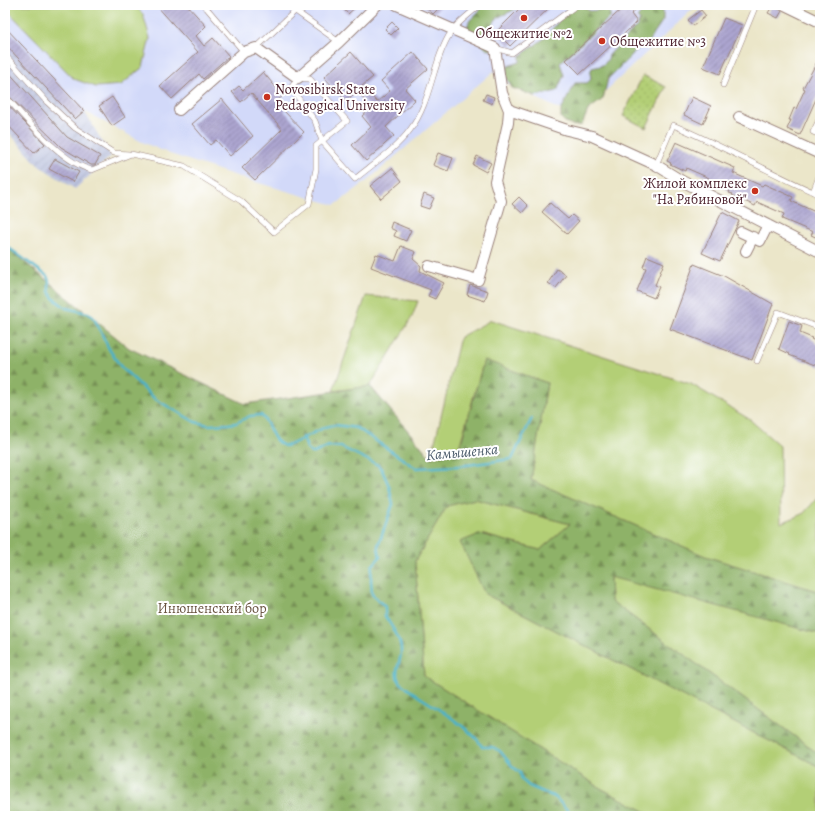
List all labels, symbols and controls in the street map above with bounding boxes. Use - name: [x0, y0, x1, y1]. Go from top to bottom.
- marker: Общежитие №2: [519, 13, 529, 23]
- place label: Общежитие №2: [476, 24, 573, 43]
- place label: Общежитие №3: [610, 32, 706, 51]
- marker: Общежитие №3: [597, 36, 607, 46]
- place label: Novosibirsk State Pedagogical University: [275, 80, 406, 115]
- marker: Novosibirsk State Pedagogical University: [262, 92, 272, 102]
- place label: Жилой комплекс "На Рябиновой": [643, 174, 747, 209]
- marker: Жилой комплекс "На Рябиновой": [750, 186, 760, 196]
- water label: Камышенка: [425, 439, 499, 465]
- park label: Инюшенский бор: [157, 599, 267, 618]

